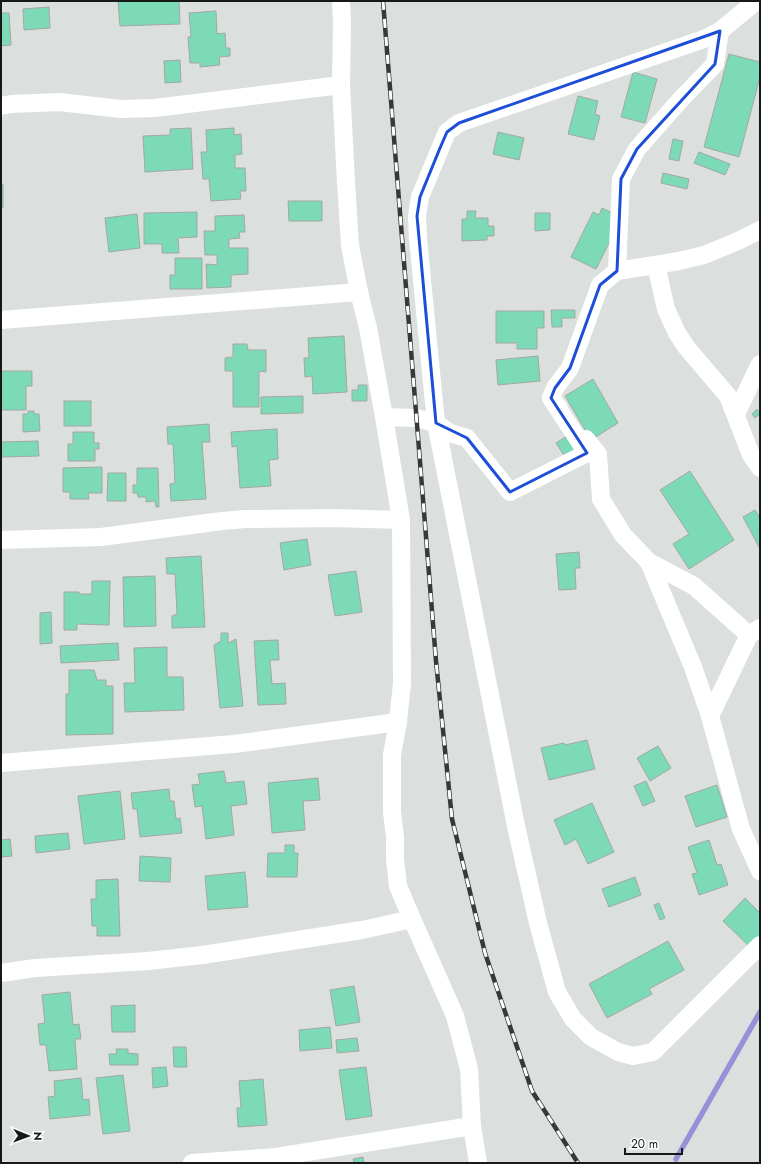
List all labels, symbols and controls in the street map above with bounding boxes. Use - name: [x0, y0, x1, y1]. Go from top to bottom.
- north arrow: [8, 1116, 48, 1156]
- scale bar: [625, 1130, 682, 1156]
- text: N: [30, 1132, 46, 1141]
- text: 20 m: [631, 1135, 658, 1153]

